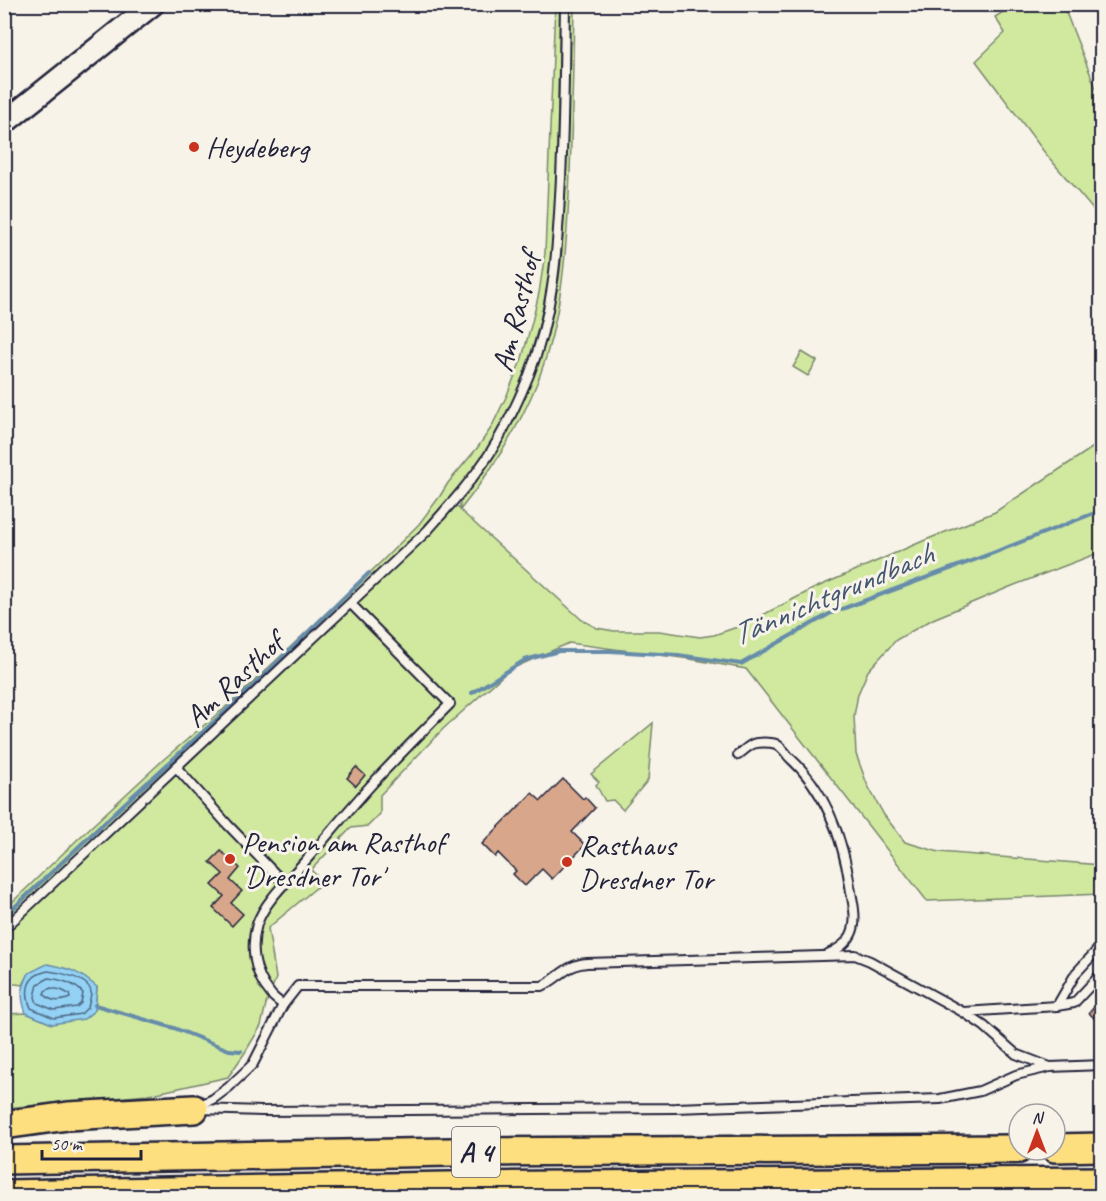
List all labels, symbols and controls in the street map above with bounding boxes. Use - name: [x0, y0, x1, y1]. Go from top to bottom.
- place label: Heydeberg: [206, 128, 311, 166]
- marker: Heydeberg: [187, 140, 201, 154]
- street label: Am Rasthof: [483, 242, 551, 376]
- water label: Tännichtgrundbach: [725, 532, 941, 655]
- street label: Am Rasthof: [177, 620, 296, 735]
- place label: Pension am Rasthof 'Dresdner Tor': [242, 823, 450, 895]
- place label: Rasthaus Dresdner Tor: [579, 826, 715, 898]
- marker: Pension am Rasthof 'Dresdner Tor': [223, 852, 237, 866]
- marker: Rasthaus Dresdner Tor: [560, 855, 574, 869]
- north arrow: [1007, 1102, 1067, 1162]
- text: N: [1032, 1108, 1045, 1128]
- scale bar: [42, 1123, 141, 1161]
- road number: A 4: [452, 1127, 500, 1177]
- text: 50 m: [51, 1133, 84, 1155]

